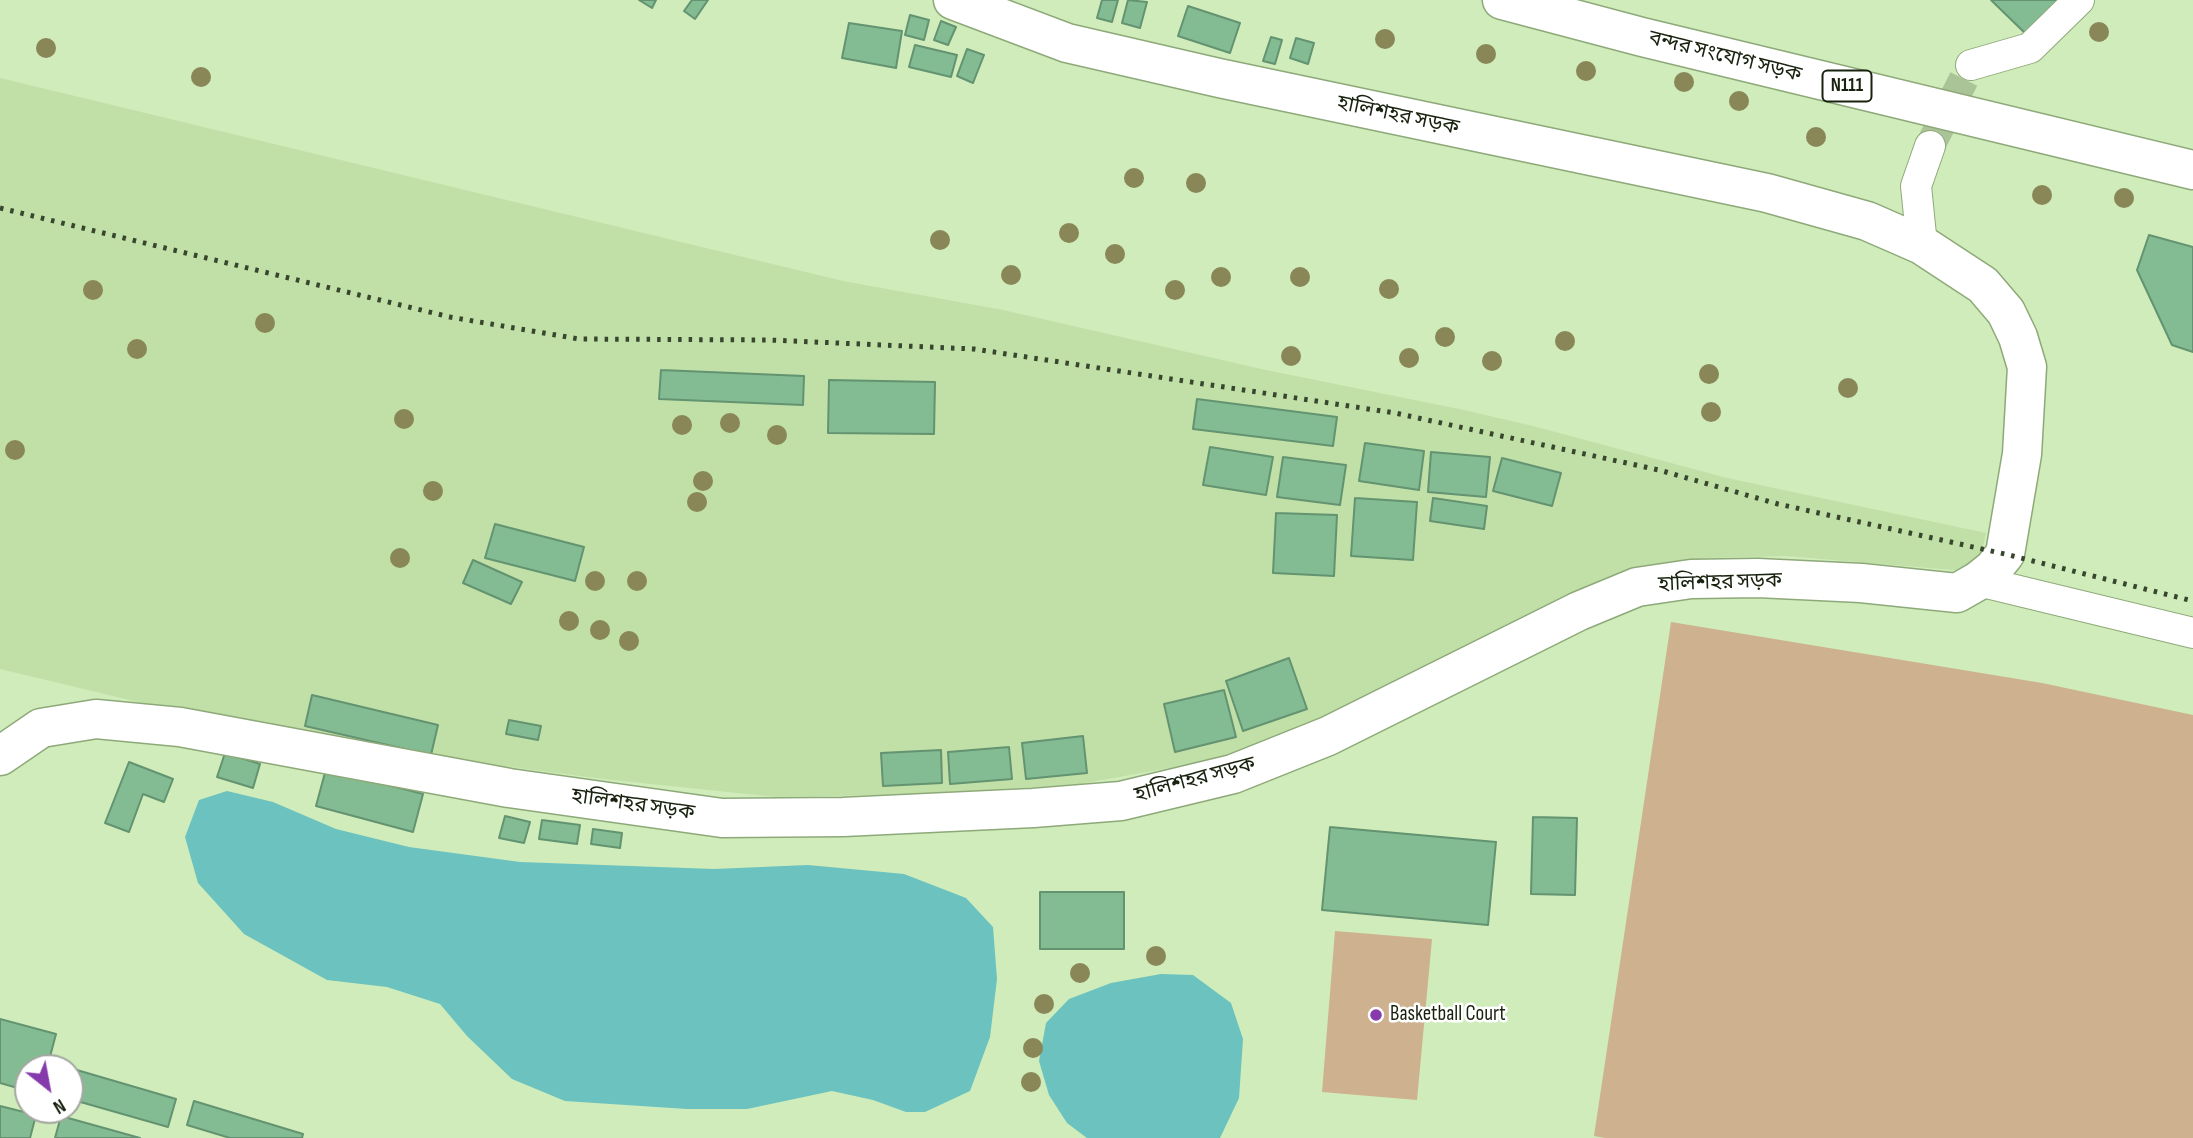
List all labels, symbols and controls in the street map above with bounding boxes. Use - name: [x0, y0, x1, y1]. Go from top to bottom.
- street label: বন্দর সংযোগ সড়ক: [1646, 26, 1804, 88]
- road number: N111: [1822, 71, 1871, 102]
- street label: হালিশহর সড়ক: [1335, 91, 1461, 141]
- street label: হালিশহর সড়ক: [1658, 568, 1782, 598]
- street label: হালিশহর সড়ক: [1132, 752, 1258, 808]
- street label: হালিশহর সড়ক: [570, 784, 696, 826]
- place label: Basketball Court: [1390, 1002, 1506, 1028]
- marker: Basketball Court: [1368, 1007, 1384, 1023]
- north arrow: [14, 1054, 84, 1124]
- text: N: [49, 1093, 69, 1118]

